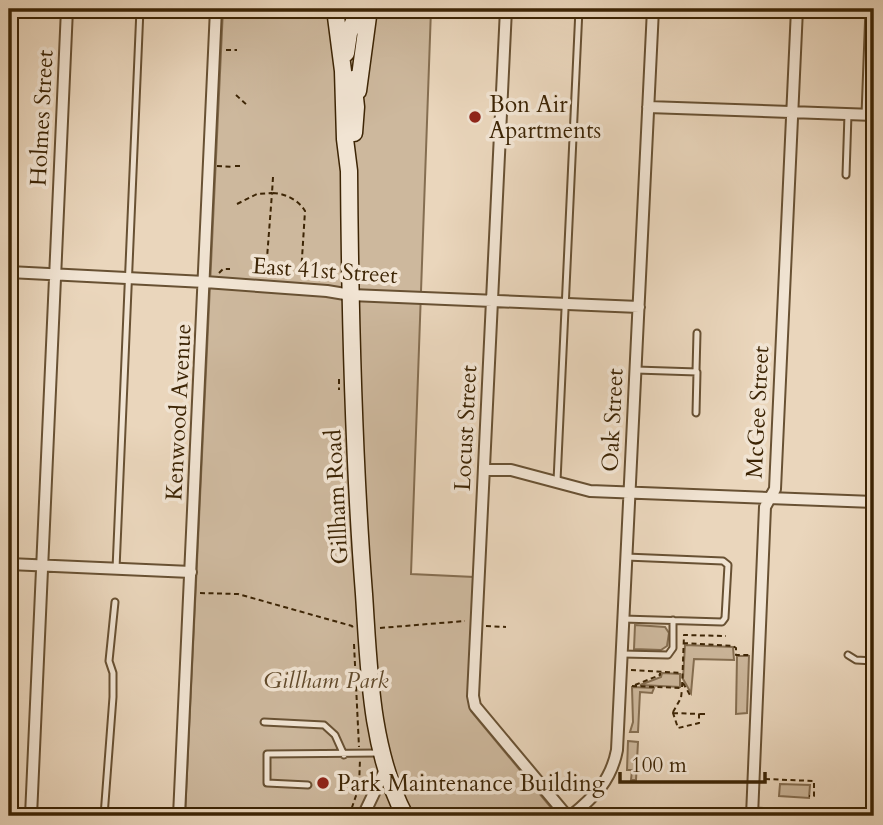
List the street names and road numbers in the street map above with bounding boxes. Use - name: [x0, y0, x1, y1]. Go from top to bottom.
- street label: Holmes Street: [22, 49, 61, 187]
- street label: East 41st Street: [251, 250, 399, 291]
- street label: Kenwood Avenue: [158, 323, 199, 501]
- street label: McGee Street: [739, 345, 776, 479]
- street label: Locust Street: [447, 364, 484, 492]
- street label: Oak Street: [594, 367, 631, 473]
- street label: Gillham Road: [317, 428, 356, 565]

